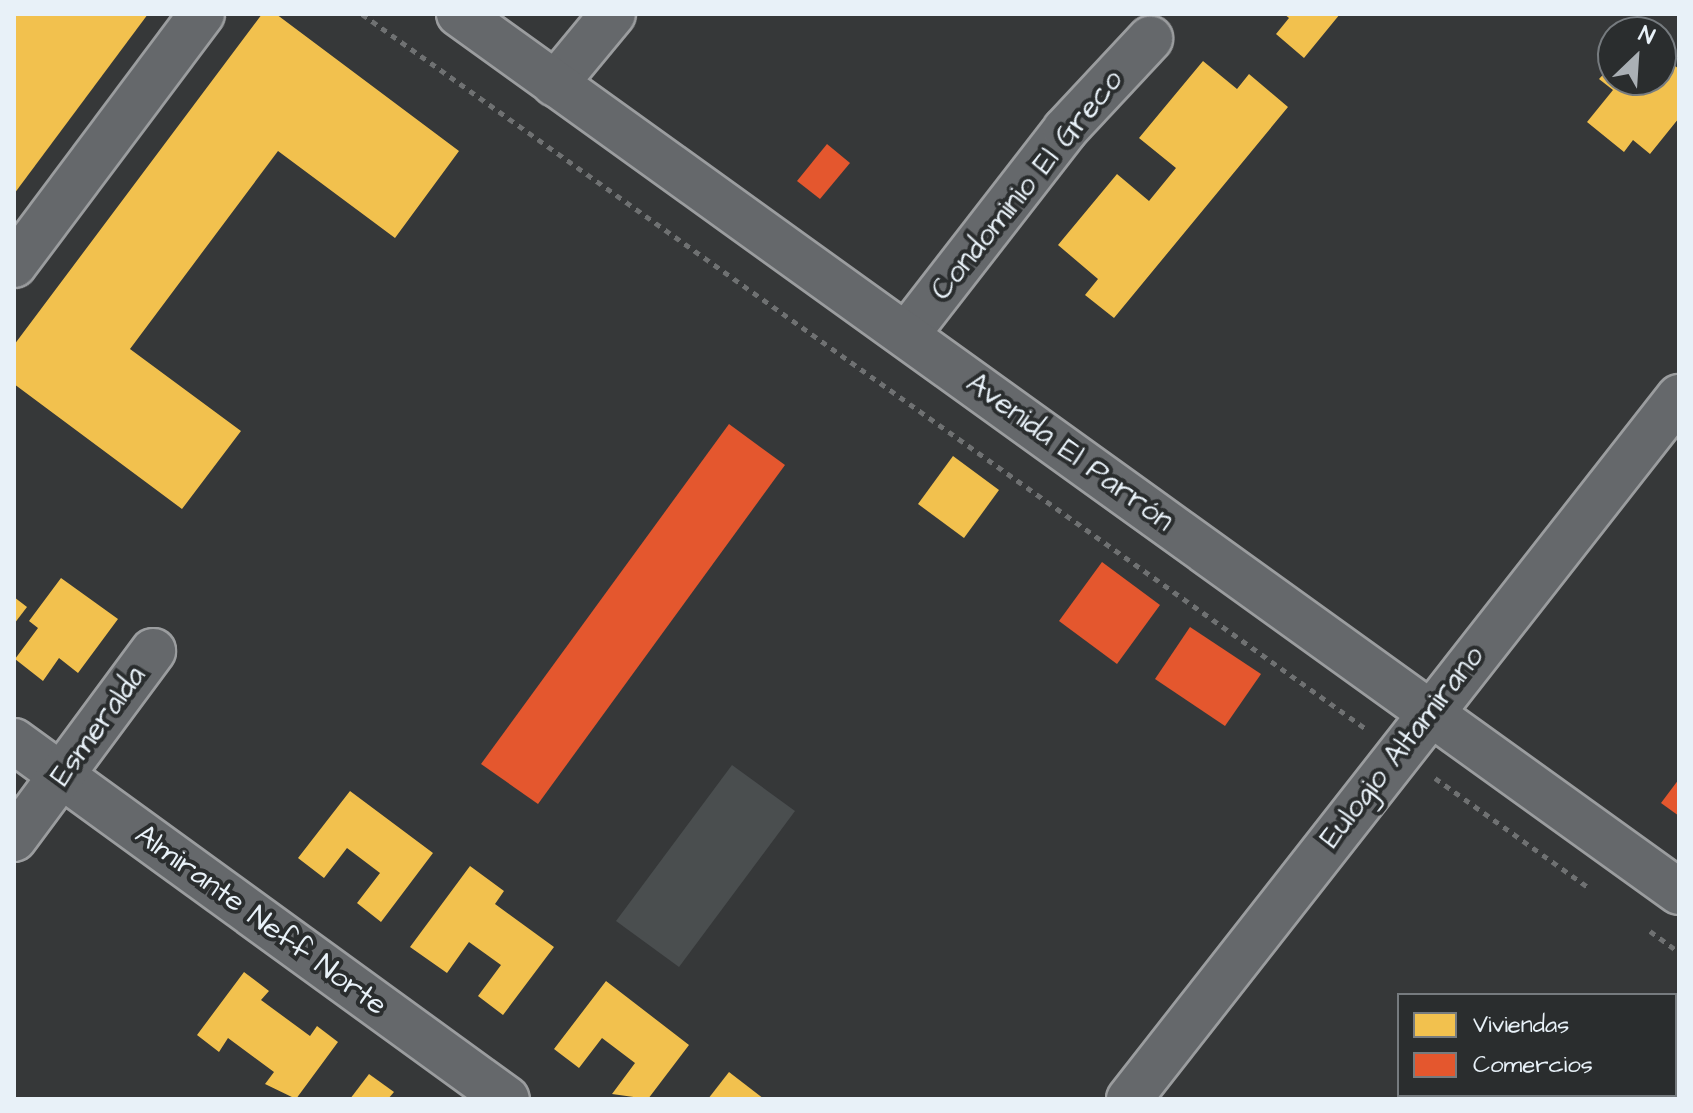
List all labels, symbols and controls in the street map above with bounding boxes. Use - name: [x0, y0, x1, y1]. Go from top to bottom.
- north arrow: [1597, 16, 1677, 96]
- text: N: [1634, 19, 1659, 53]
- street label: Condominio El Greco: [923, 63, 1131, 307]
- street label: Avenida El Parrón: [959, 365, 1181, 539]
- street label: Eulogio Altamirano: [1312, 639, 1492, 855]
- street label: Esmeralda: [42, 659, 154, 793]
- street label: Almirante Neff Norte: [128, 817, 394, 1023]
- legend: [1397, 993, 1677, 1097]
- text: Viviendas: [1473, 1008, 1569, 1042]
- text: Comercios: [1473, 1048, 1593, 1082]

